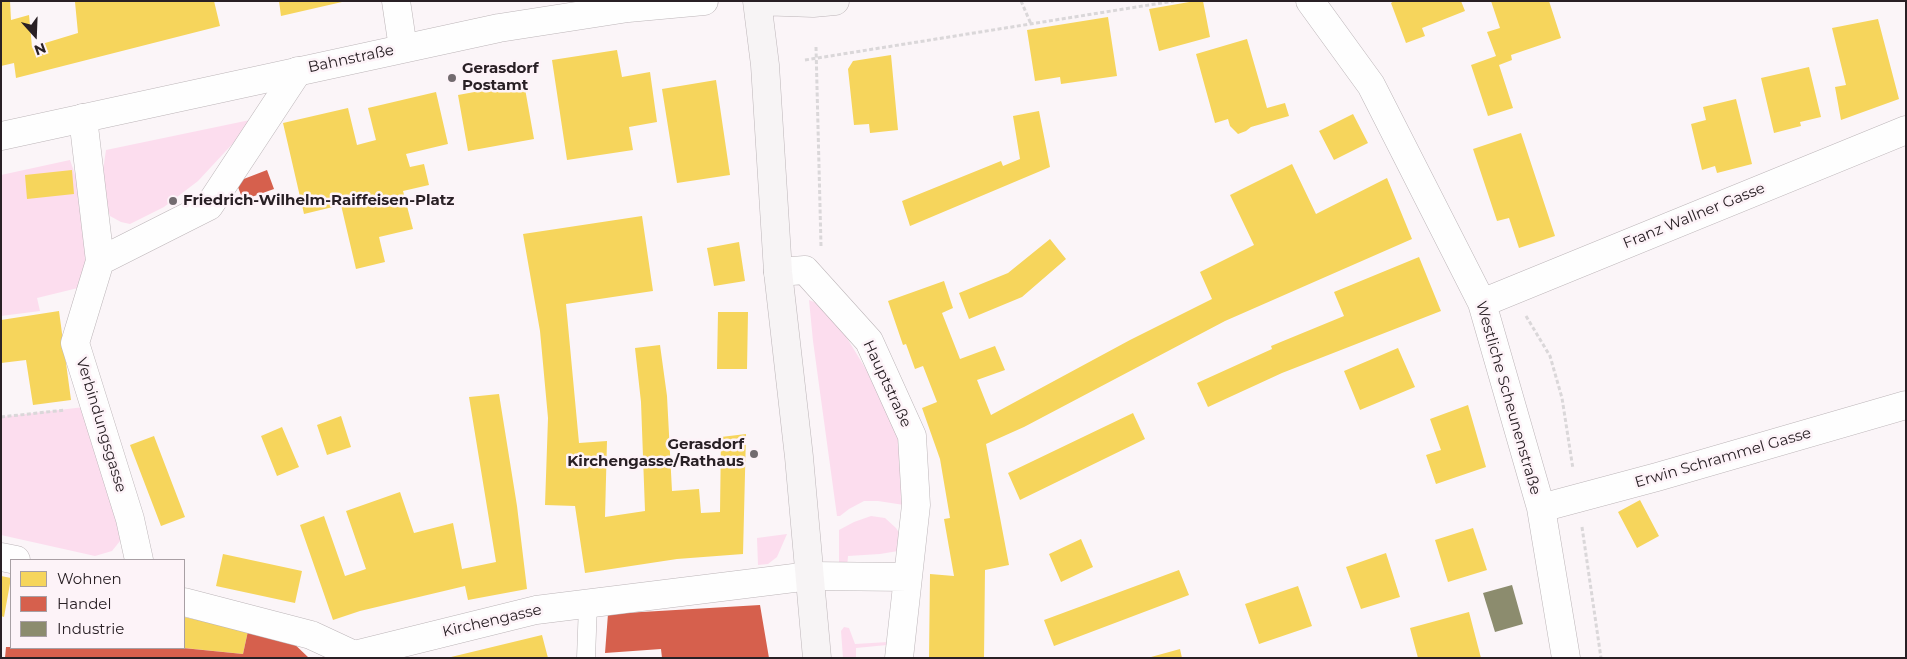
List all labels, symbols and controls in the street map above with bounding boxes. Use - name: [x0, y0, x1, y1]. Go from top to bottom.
- north arrow: [10, 10, 60, 60]
- text: N: [32, 39, 49, 59]
- street label: Bahnstraße: [306, 41, 396, 77]
- place label: Gerasdorf Postamt: [462, 60, 539, 95]
- marker: Gerasdorf Postamt: [446, 72, 458, 84]
- street label: Franz Wallner Gasse: [1620, 179, 1768, 253]
- place label: Friedrich-Wilhelm-Raiffeisen-Platz: [183, 192, 454, 210]
- marker: Friedrich-Wilhelm-Raiffeisen-Platz: [167, 195, 179, 207]
- street label: Westliche Scheunenstraße: [1472, 299, 1544, 497]
- street label: Hauptstraße: [859, 338, 915, 430]
- street label: Verbindungsgasse: [72, 356, 130, 494]
- street label: Erwin Schrammel Gasse: [1633, 424, 1813, 492]
- place label: Gerasdorf Kirchengasse/Rathaus: [567, 436, 744, 471]
- marker: Gerasdorf Kirchengasse/Rathaus: [748, 448, 760, 460]
- legend: [10, 559, 185, 649]
- text: Wohnen: [57, 569, 122, 588]
- text: Handel: [57, 594, 111, 613]
- street label: Kirchengasse: [441, 601, 543, 641]
- text: Industrie: [57, 619, 124, 638]

